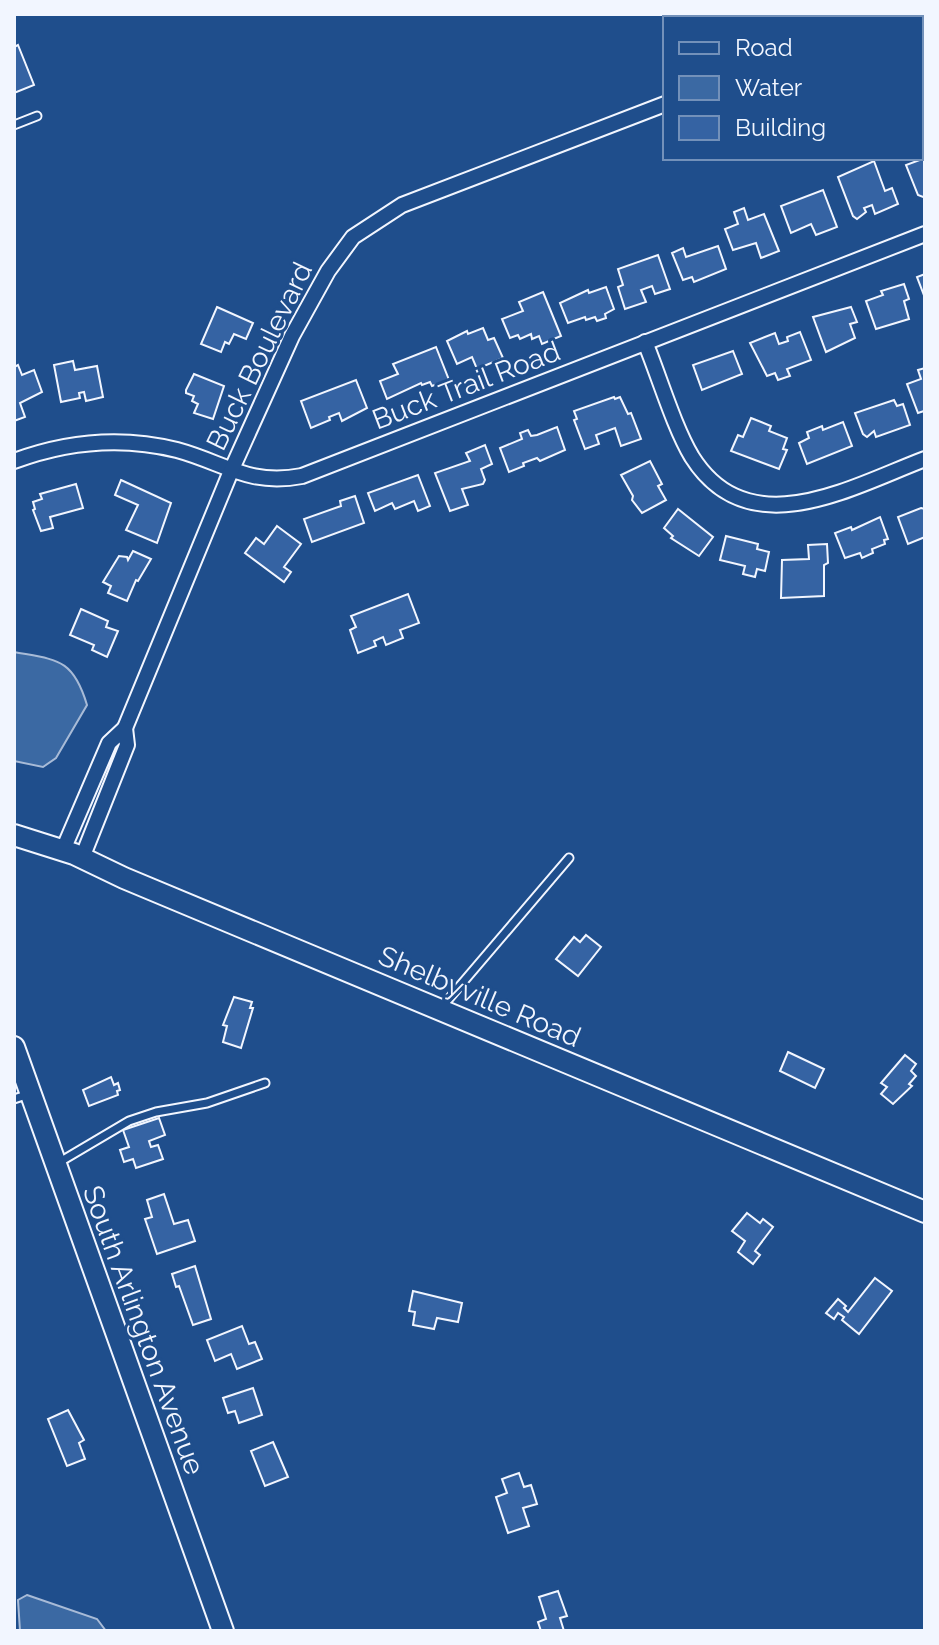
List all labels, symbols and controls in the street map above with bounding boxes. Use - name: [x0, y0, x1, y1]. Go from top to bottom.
- legend: [663, 16, 923, 160]
- text: Road: [735, 33, 793, 62]
- text: Water: [735, 73, 803, 102]
- text: Building: [735, 113, 826, 142]
- street label: Buck Boulevard: [200, 257, 319, 456]
- street label: Buck Trail Road: [368, 334, 565, 436]
- street label: Shelbyville Road: [374, 939, 586, 1054]
- street label: South Arlington Avenue: [76, 1181, 211, 1479]

